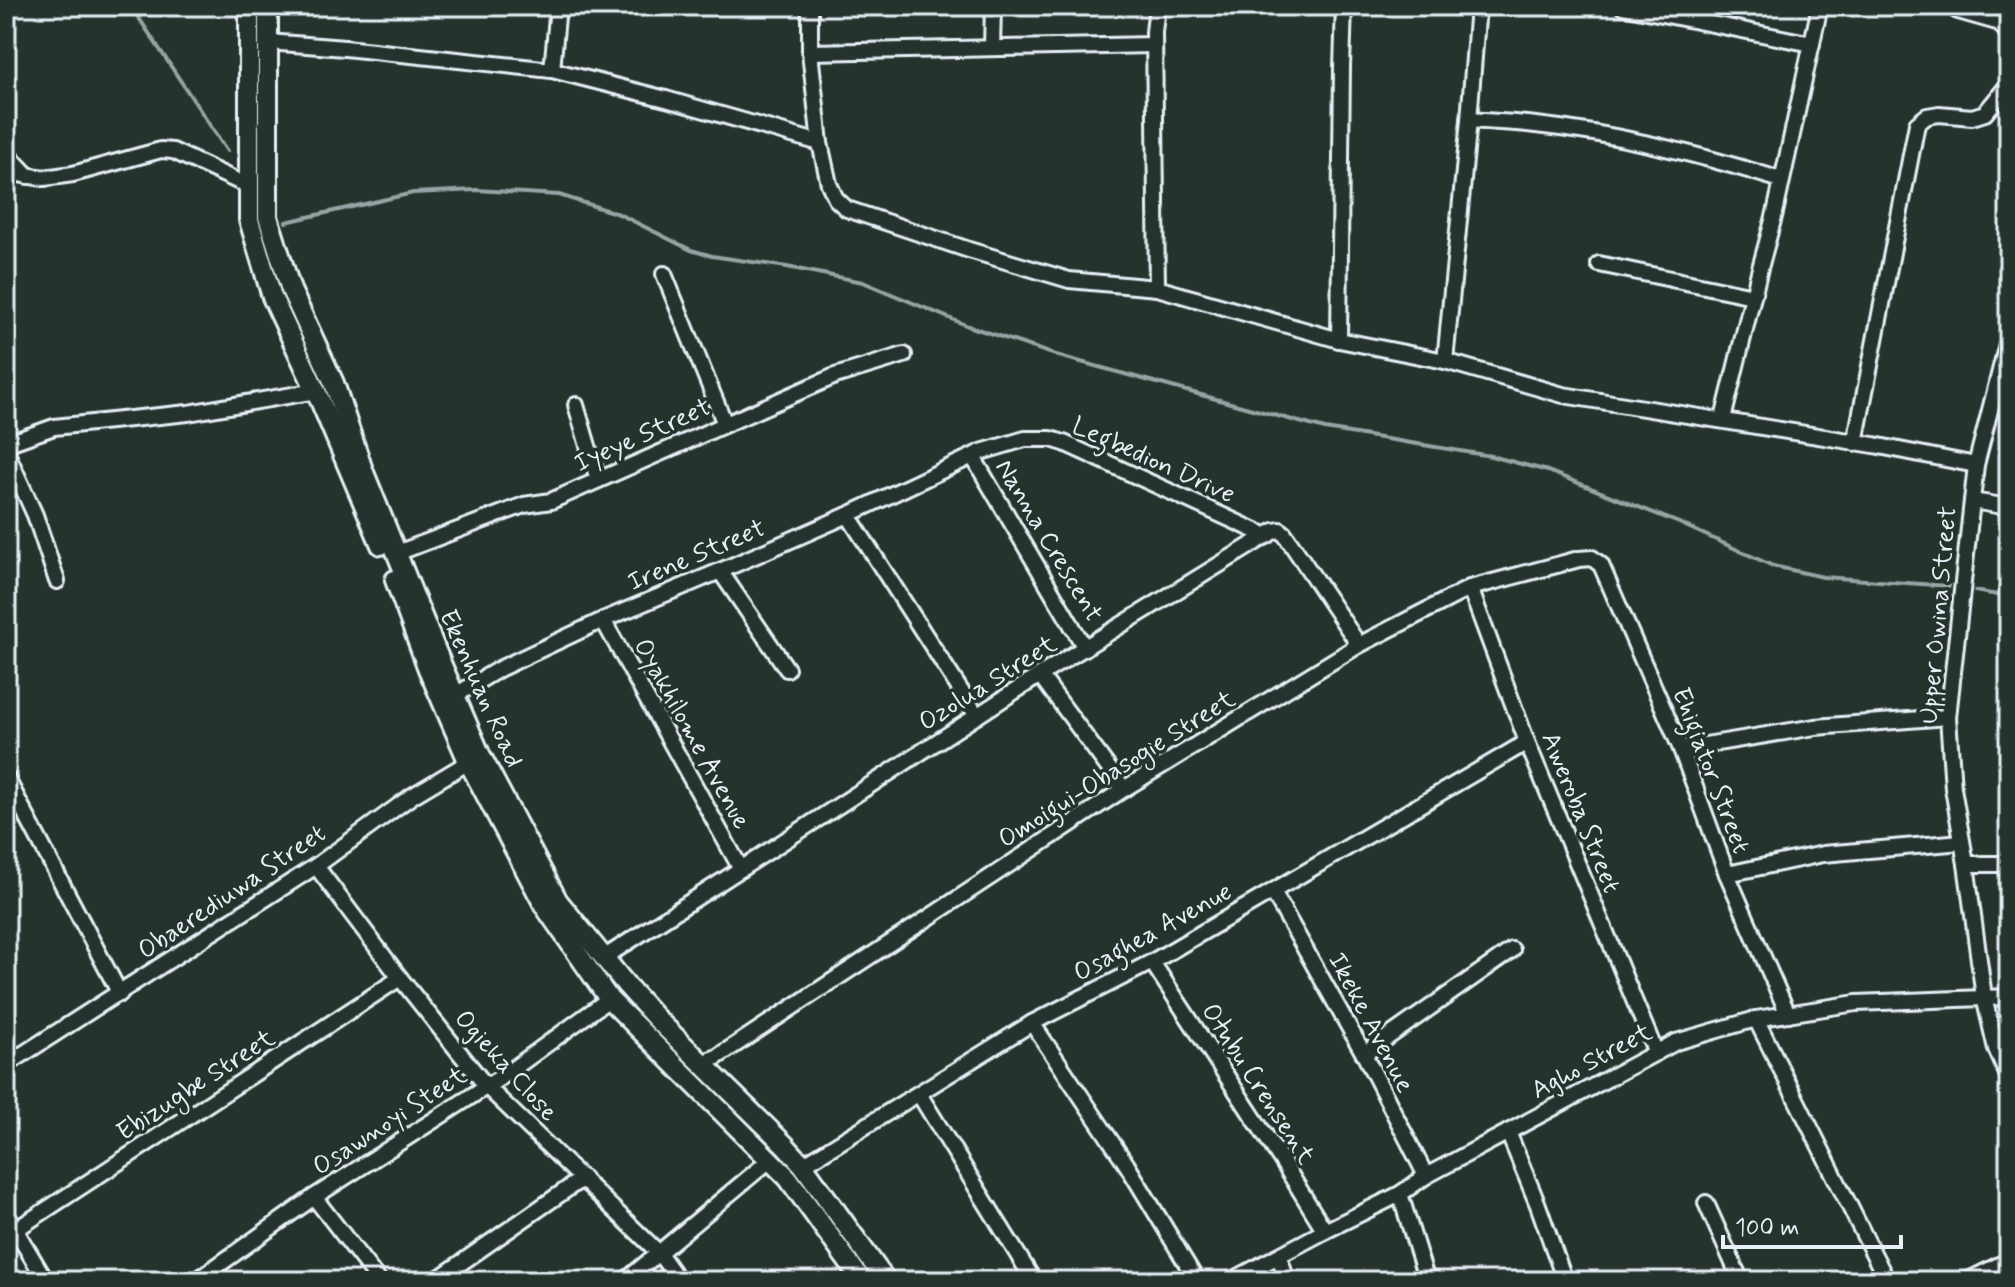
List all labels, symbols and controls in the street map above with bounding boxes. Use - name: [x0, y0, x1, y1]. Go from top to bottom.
- street label: Iyeye Street: [569, 391, 716, 481]
- street label: Legbedion Drive: [1065, 410, 1240, 515]
- street label: Nanna Crescent: [986, 453, 1110, 629]
- street label: Upper Owina Street: [1913, 505, 1965, 726]
- street label: Irene Street: [623, 512, 771, 600]
- street label: Ekenhuan Road: [430, 604, 530, 773]
- street label: Ozolua Street: [912, 628, 1064, 740]
- street label: Oyakhilome Avenue: [625, 632, 758, 835]
- street label: Omoigui-Obasogie Street: [992, 683, 1244, 859]
- street label: Ehigiator Street: [1660, 683, 1757, 860]
- street label: Aweroba Street: [1532, 727, 1628, 898]
- street label: Obaerediuwa Street: [132, 817, 333, 968]
- street label: Osaghea Avenue: [1068, 875, 1240, 993]
- street label: Ikeke Avenue: [1319, 947, 1421, 1099]
- street label: Otubu Crensent: [1193, 997, 1322, 1171]
- street label: Ogieka Close: [446, 1003, 565, 1130]
- street label: Agho Street: [1525, 1016, 1658, 1108]
- street label: Ebizugbe Street: [110, 1022, 283, 1151]
- street label: Osawnoyi Steet: [307, 1059, 474, 1184]
- scale bar: [1723, 1199, 1901, 1249]
- text: 100 m: [1735, 1213, 1799, 1244]

